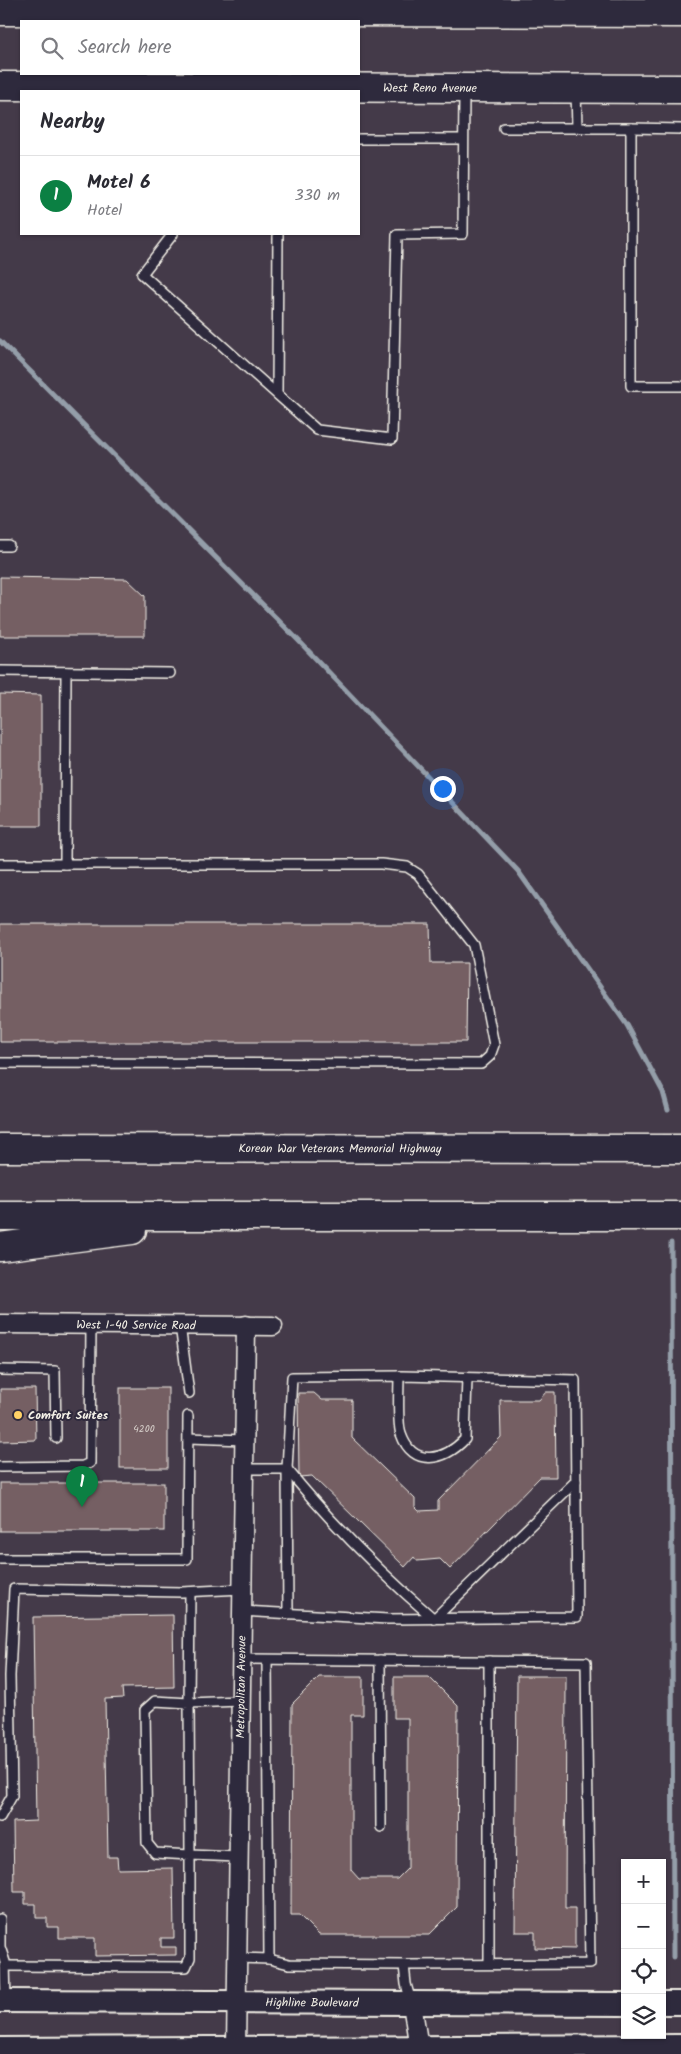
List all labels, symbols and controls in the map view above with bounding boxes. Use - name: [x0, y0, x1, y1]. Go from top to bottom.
- search box: [20, 20, 360, 75]
- text: Search here: [78, 33, 172, 63]
- icon: search: [38, 34, 66, 62]
- street label: West Reno Avenue: [383, 79, 478, 98]
- text: Nearby: [40, 106, 105, 139]
- text: Motel 6: [87, 168, 151, 198]
- text: 1: [54, 183, 58, 208]
- text: 330 m: [295, 183, 340, 208]
- text: Hotel: [87, 198, 122, 223]
- your location: [430, 776, 456, 802]
- street label: Korean War Veterans Memorial Highway: [239, 1139, 442, 1159]
- street label: West I-40 Service Road: [76, 1316, 197, 1335]
- place label: Comfort Suites: [28, 1406, 109, 1425]
- marker: Comfort Suites: [12, 1409, 24, 1421]
- house number: 4200: [133, 1421, 155, 1437]
- pin: 1: [66, 1466, 98, 1507]
- street label: Metropolitan Avenue: [231, 1635, 252, 1739]
- map controls: [621, 1859, 666, 2039]
- button: +: [621, 1859, 666, 1904]
- button: −: [621, 1904, 666, 1949]
- button: locate: [621, 1949, 666, 1994]
- street label: Highline Boulevard: [265, 1993, 360, 2013]
- button: layers: [621, 1994, 666, 2039]

